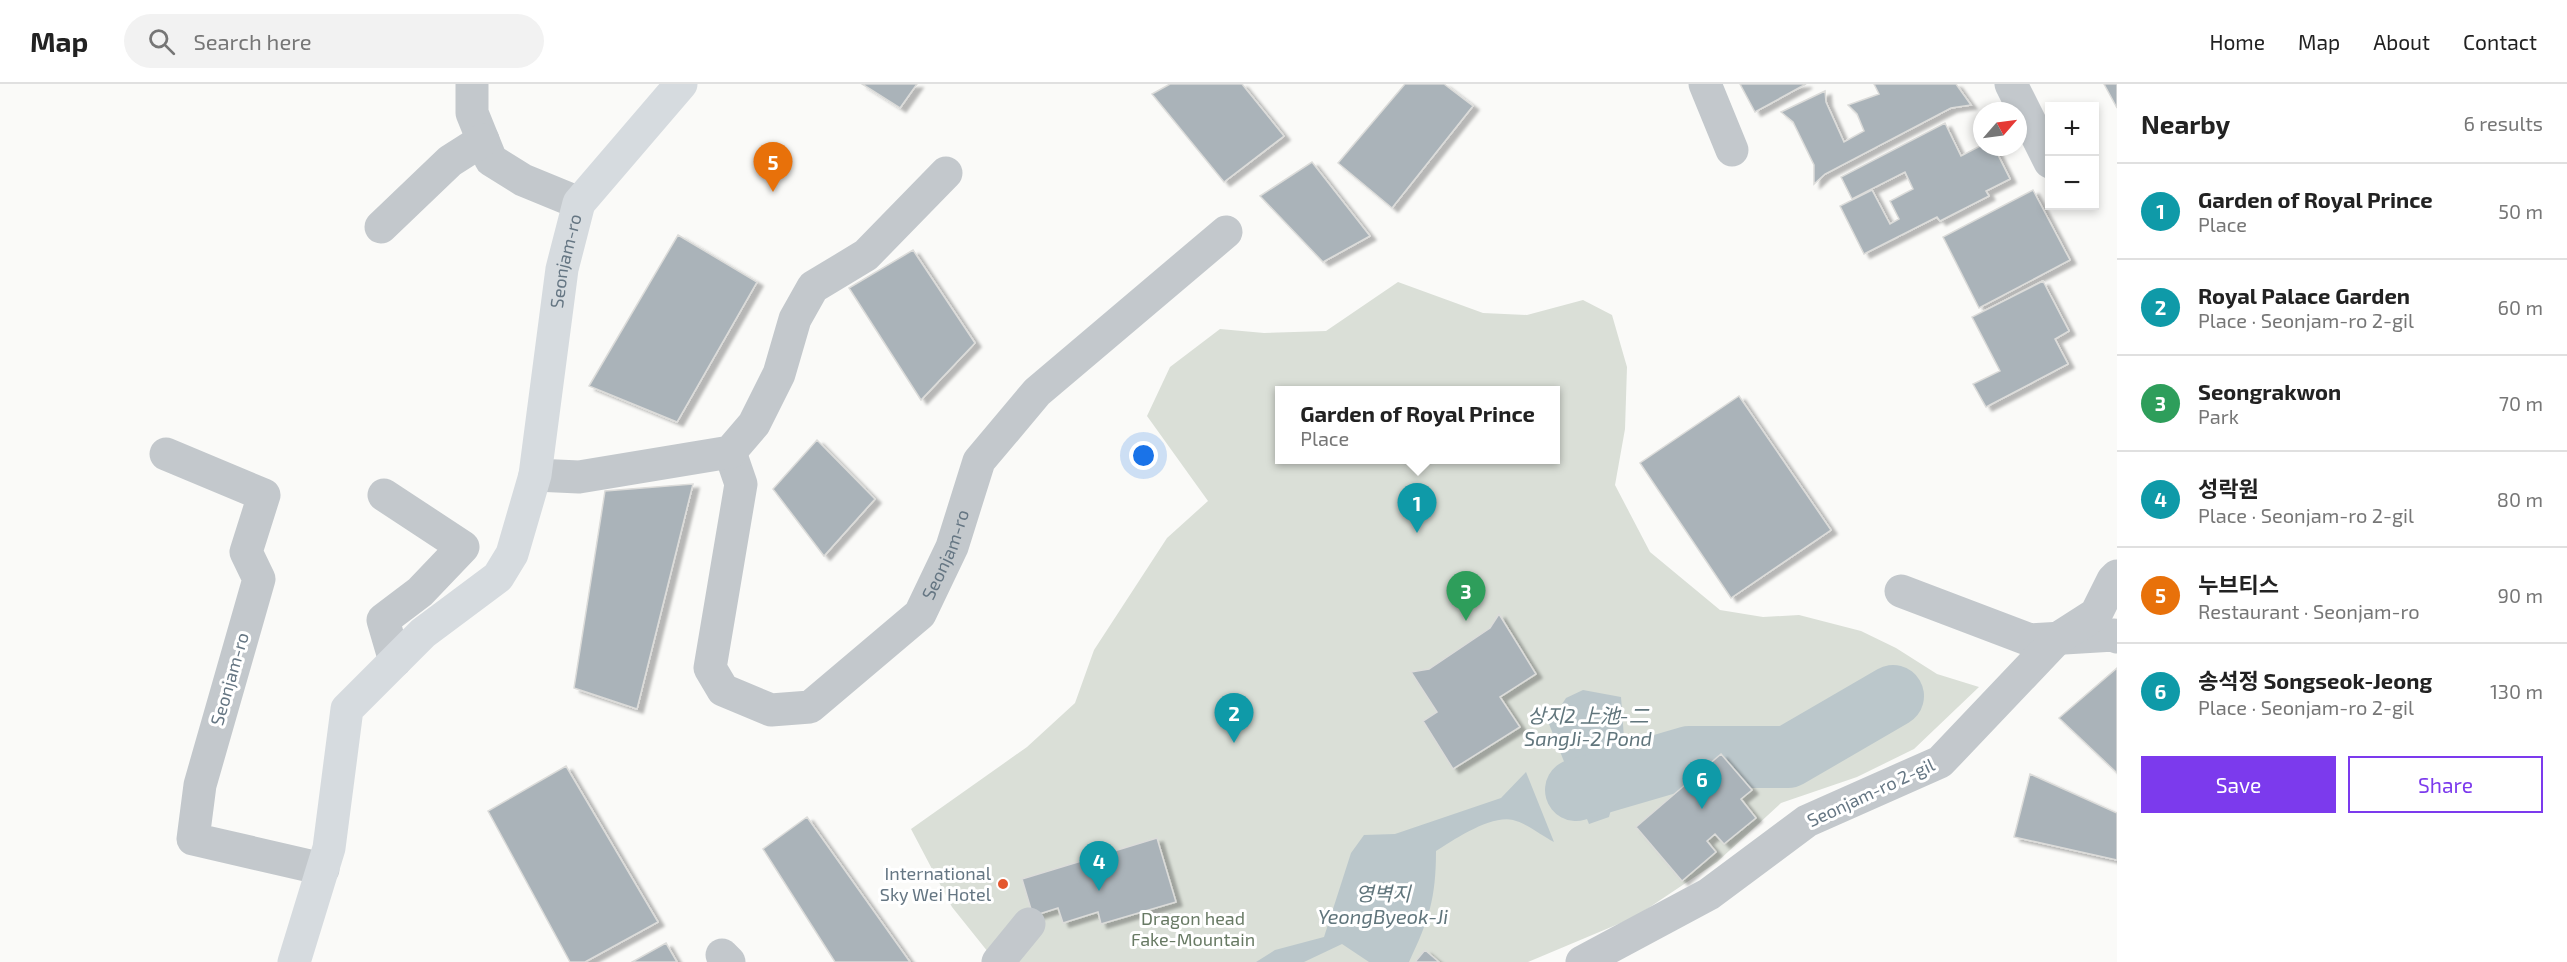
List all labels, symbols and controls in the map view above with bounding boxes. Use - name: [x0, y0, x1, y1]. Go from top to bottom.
- search box: [124, 14, 544, 68]
- text: Map: [30, 24, 88, 58]
- icon: search: [145, 25, 178, 58]
- text: Search here: [193, 28, 312, 54]
- text: Home: [2209, 29, 2265, 54]
- text: Map: [2298, 29, 2340, 54]
- text: About: [2373, 29, 2430, 54]
- text: Contact: [2463, 29, 2537, 54]
- north arrow: [1973, 102, 2027, 156]
- map controls: [2045, 102, 2099, 210]
- button: +: [2045, 102, 2099, 156]
- text: Nearby: [2141, 108, 2230, 139]
- text: 6 results: [2463, 111, 2543, 135]
- pin: 5: [754, 142, 792, 192]
- button: −: [2045, 156, 2099, 210]
- text: Garden of Royal Prince: [2198, 186, 2433, 212]
- text: 1: [2156, 199, 2165, 223]
- text: 50 m: [2498, 199, 2543, 223]
- street label: Seonjam-ro: [545, 211, 586, 309]
- text: Place: [2198, 212, 2247, 236]
- text: Royal Palace Garden: [2198, 282, 2410, 308]
- text: 2: [2155, 295, 2166, 319]
- text: 60 m: [2498, 295, 2543, 319]
- text: Place · Seonjam-ro 2-gil: [2198, 308, 2414, 332]
- text: Seongrakwon: [2198, 378, 2341, 404]
- popup: [1275, 386, 1560, 464]
- text: 3: [2155, 391, 2166, 415]
- text: 70 m: [2499, 391, 2543, 415]
- text: Garden of Royal Prince: [1300, 400, 1535, 426]
- text: Park: [2198, 404, 2239, 428]
- text: Place: [1300, 426, 1349, 450]
- your location: [1129, 441, 1158, 470]
- text: 성락원: [2198, 475, 2259, 501]
- pin: 1: [1398, 484, 1436, 533]
- text: 4: [2154, 487, 2167, 511]
- text: 80 m: [2497, 487, 2543, 511]
- text: Place · Seonjam-ro 2-gil: [2198, 503, 2414, 527]
- street label: Seonjam-ro: [916, 507, 973, 603]
- text: 누브티스: [2198, 571, 2279, 597]
- pin: 3: [1446, 572, 1486, 621]
- text: 5: [2155, 583, 2166, 607]
- text: 90 m: [2498, 583, 2543, 607]
- text: Restaurant · Seonjam-ro: [2198, 599, 2420, 623]
- street label: Seonjam-ro: [205, 630, 253, 728]
- text: 송석정 Songseok-Jeong: [2198, 667, 2432, 693]
- text: 6: [2155, 679, 2166, 703]
- text: 130 m: [2490, 679, 2543, 703]
- pin: 2: [1214, 694, 1254, 743]
- text: Place · Seonjam-ro 2-gil: [2198, 695, 2414, 719]
- water label: 상지2 上池-二 SangJi-2 Pond: [1524, 703, 1653, 750]
- street label: Seonjam-ro 2-gil: [1803, 753, 1938, 831]
- button: Save: [2141, 756, 2336, 813]
- button: Share: [2348, 756, 2543, 813]
- pin: 6: [1682, 760, 1722, 809]
- pin: 4: [1080, 842, 1118, 891]
- place label: International Sky Wei Hotel: [880, 862, 992, 905]
- marker: International Sky Wei Hotel: [996, 877, 1010, 891]
- water label: 영벽지 YeongByeok-Ji: [1318, 881, 1448, 929]
- park label: Dragon head Fake-Mountain: [1131, 907, 1255, 950]

